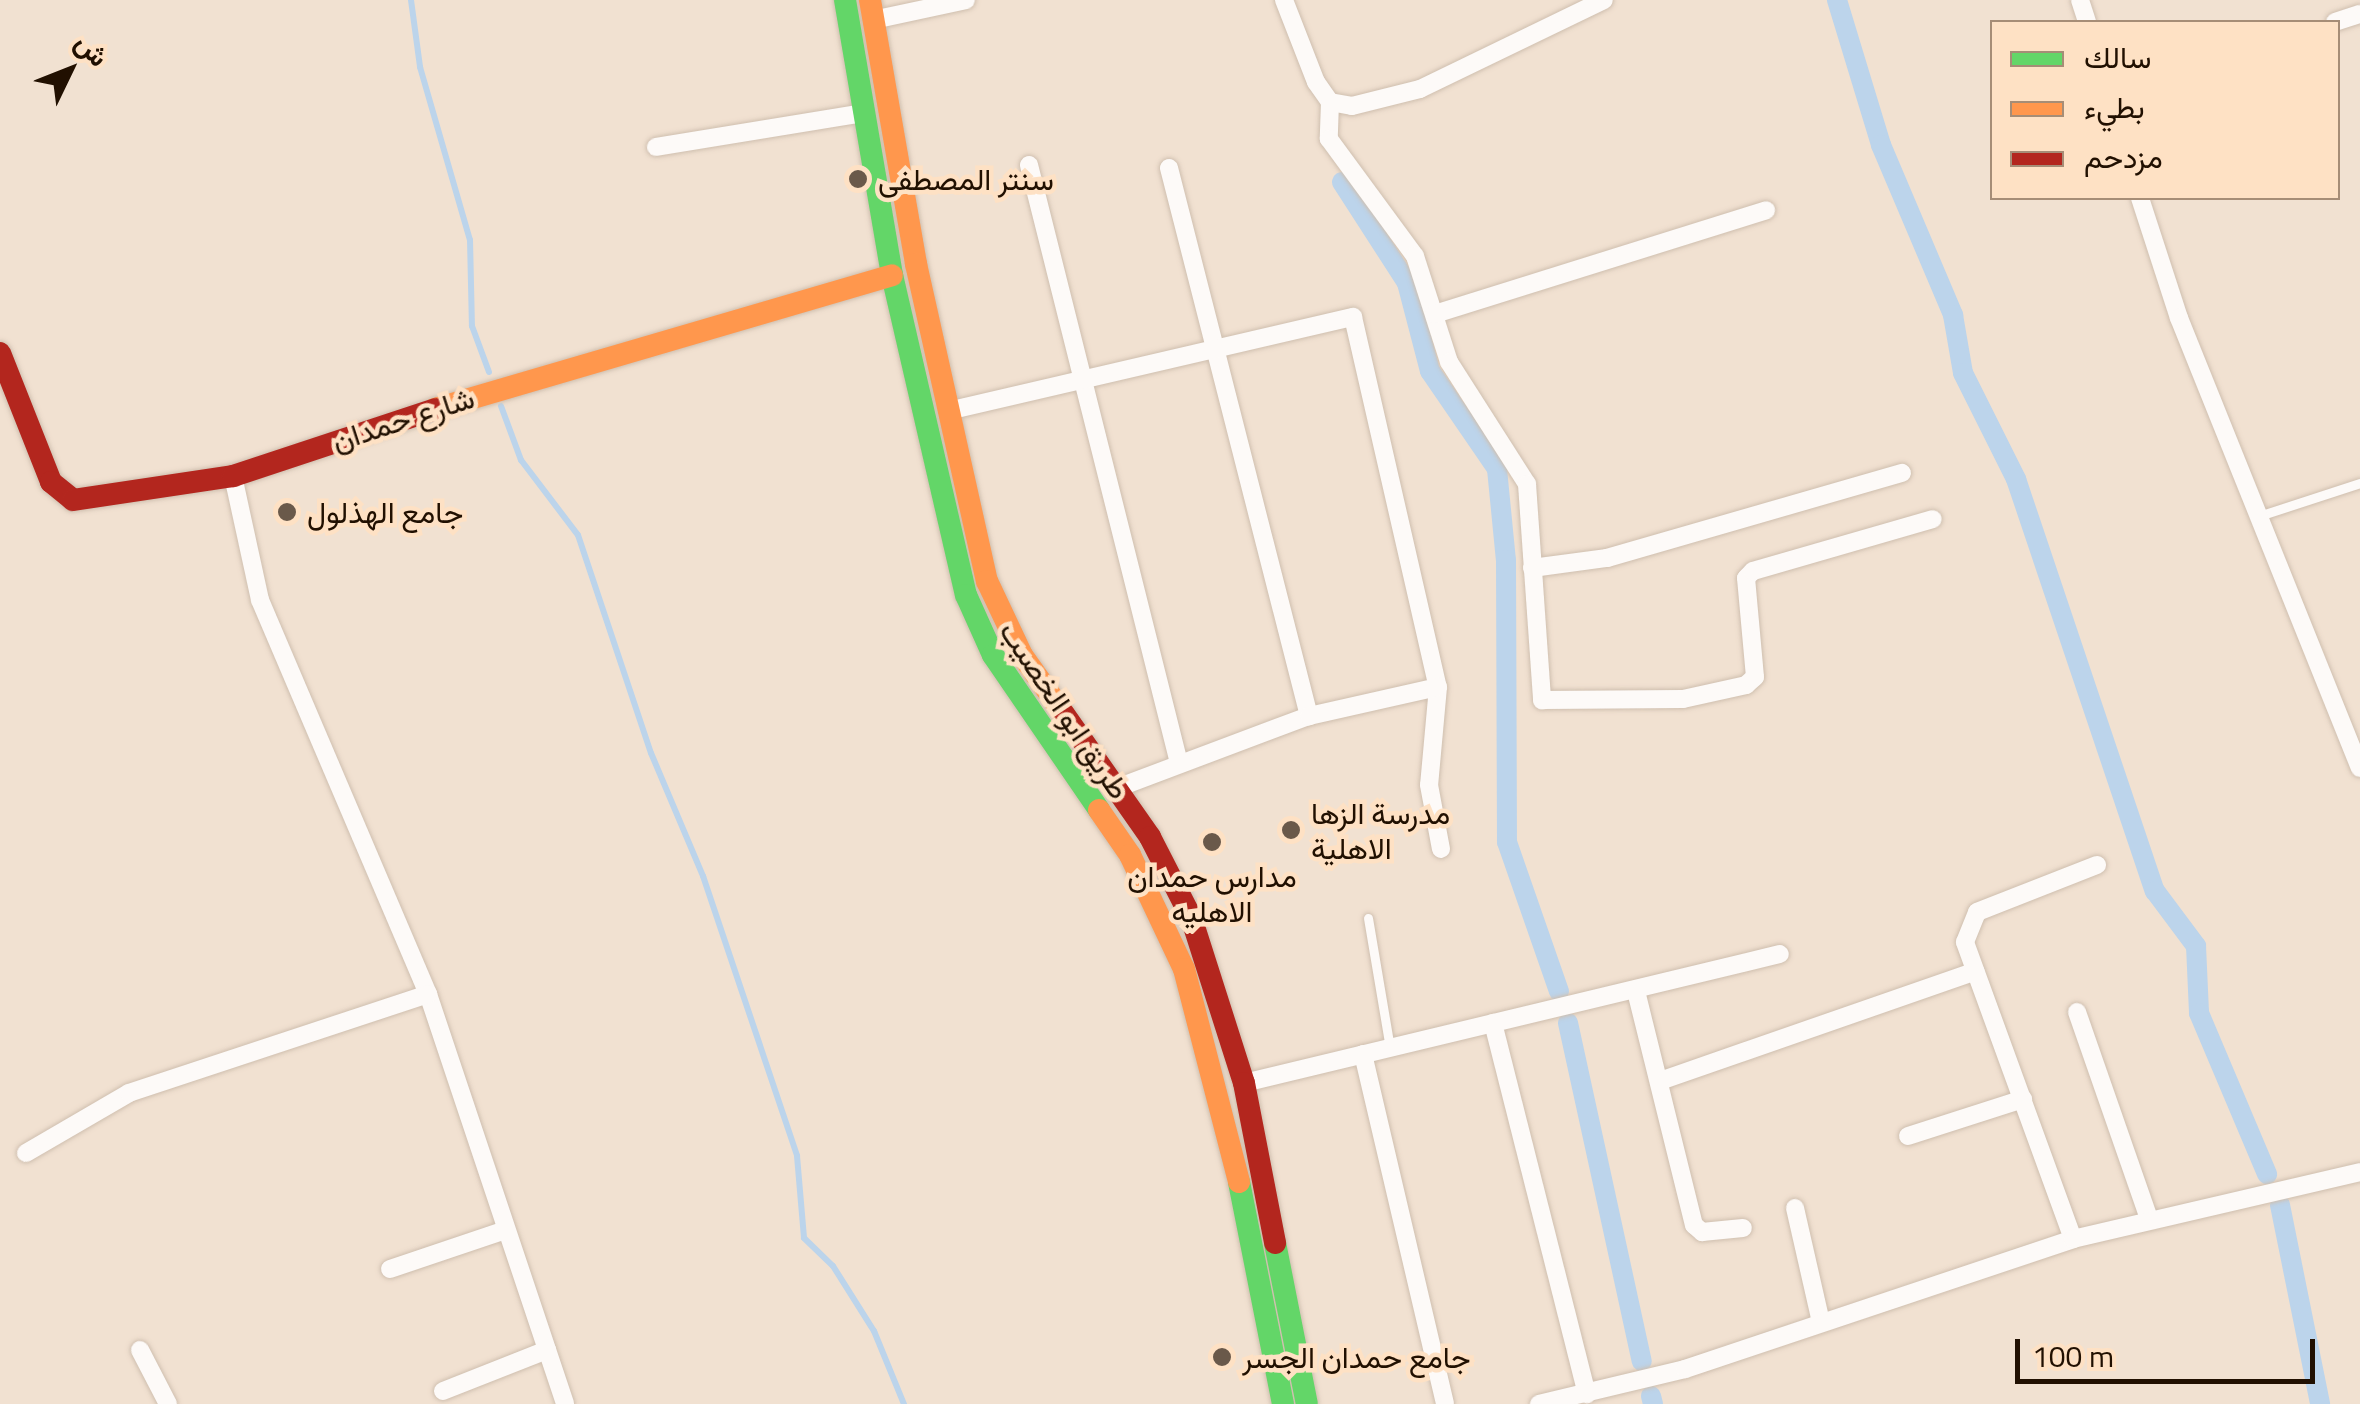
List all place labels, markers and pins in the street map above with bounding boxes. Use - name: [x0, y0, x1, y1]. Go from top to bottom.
- place label: سنتر المصطفى: [878, 161, 1054, 197]
- marker: سنتر المصطفى: [847, 168, 869, 190]
- place label: جامع الهذلول: [307, 494, 463, 530]
- marker: جامع الهذلول: [276, 501, 298, 523]
- place label: مدرسة الزها الاهلية: [1311, 795, 1450, 866]
- marker: مدرسة الزها الاهلية: [1280, 819, 1302, 841]
- marker: مدارس حمدان الاهليه: [1201, 831, 1223, 853]
- place label: مدارس حمدان الاهليه: [1127, 858, 1297, 928]
- place label: جامع حمدان الجسر: [1242, 1339, 1471, 1375]
- marker: جامع حمدان الجسر: [1211, 1346, 1233, 1368]

